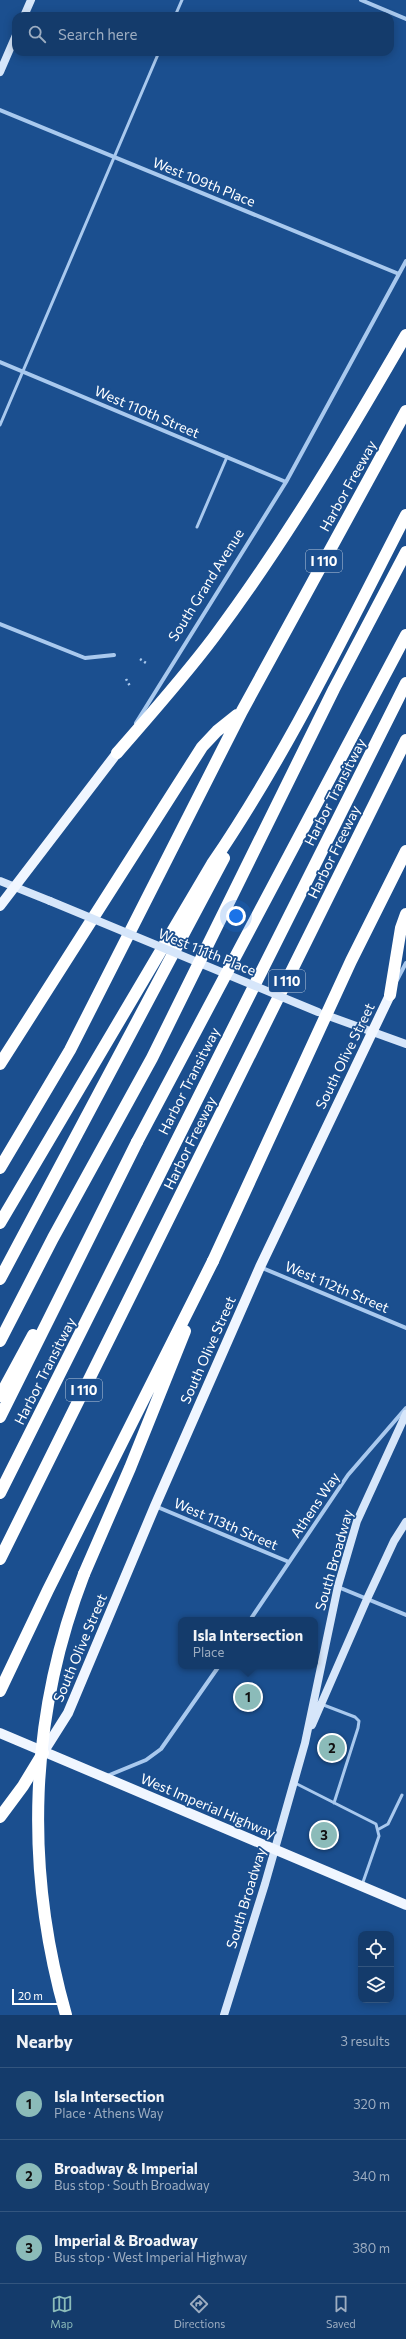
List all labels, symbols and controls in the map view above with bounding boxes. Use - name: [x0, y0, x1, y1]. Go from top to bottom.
- search box: [12, 12, 394, 56]
- icon: search: [26, 23, 48, 45]
- text: Search here: [58, 25, 137, 43]
- street label: West 109th Place: [150, 153, 258, 210]
- street label: West 110th Street: [92, 382, 203, 441]
- street label: Harbor Freeway: [316, 437, 380, 534]
- street label: South Grand Avenue: [164, 525, 247, 644]
- road number: I 110: [306, 550, 342, 572]
- street label: Harbor Transitway: [300, 735, 369, 848]
- street label: Harbor Freeway: [304, 802, 363, 901]
- your location: [226, 906, 246, 926]
- street label: West 111th Place: [156, 924, 258, 979]
- road number: I 110: [269, 970, 305, 992]
- street label: South Olive Street: [311, 1000, 378, 1112]
- street label: Harbor Transitway: [154, 1024, 223, 1137]
- street label: Harbor Freeway: [160, 1093, 219, 1192]
- street label: West 112th Street: [283, 1257, 392, 1316]
- street label: South Olive Street: [176, 1293, 239, 1406]
- street label: Harbor Transitway: [10, 1314, 79, 1427]
- road number: I 110: [66, 1379, 102, 1401]
- street label: Athens Way: [286, 1469, 343, 1541]
- street label: West 113th Street: [172, 1494, 281, 1553]
- street label: South Broadway: [311, 1507, 356, 1612]
- street label: South Olive Street: [49, 1591, 110, 1705]
- popup: [178, 1617, 318, 1669]
- text: Isla Intersection: [193, 1626, 303, 1644]
- text: Place: [193, 1644, 224, 1660]
- pin: 1: [235, 1682, 261, 1712]
- pin: 2: [319, 1733, 345, 1763]
- street label: West Imperial Highway: [138, 1769, 278, 1842]
- pin: 3: [311, 1820, 337, 1850]
- street label: South Broadway: [222, 1845, 269, 1950]
- map controls: [358, 1931, 394, 2003]
- button: locate: [358, 1931, 394, 1967]
- button: layers: [358, 1967, 394, 2003]
- scale bar: [12, 1987, 61, 2006]
- text: 20 m: [18, 1989, 43, 2002]
- text: Nearby: [16, 2031, 73, 2052]
- text: 3 results: [341, 2033, 390, 2049]
- text: Isla Intersection: [54, 2087, 164, 2105]
- text: 1: [26, 2096, 32, 2112]
- text: 320 m: [353, 2096, 390, 2112]
- text: Place · Athens Way: [54, 2105, 164, 2121]
- text: Broadway & Imperial: [54, 2159, 198, 2177]
- text: 2: [25, 2168, 33, 2184]
- text: 340 m: [352, 2168, 390, 2184]
- text: Bus stop · South Broadway: [54, 2177, 210, 2193]
- text: Imperial & Broadway: [54, 2231, 198, 2249]
- text: 3: [25, 2240, 33, 2256]
- text: 380 m: [352, 2240, 390, 2256]
- text: Bus stop · West Imperial Highway: [54, 2249, 247, 2265]
- tab: Map: [50, 2293, 73, 2330]
- tab: Directions: [174, 2293, 225, 2330]
- tab: Saved: [326, 2293, 356, 2330]

